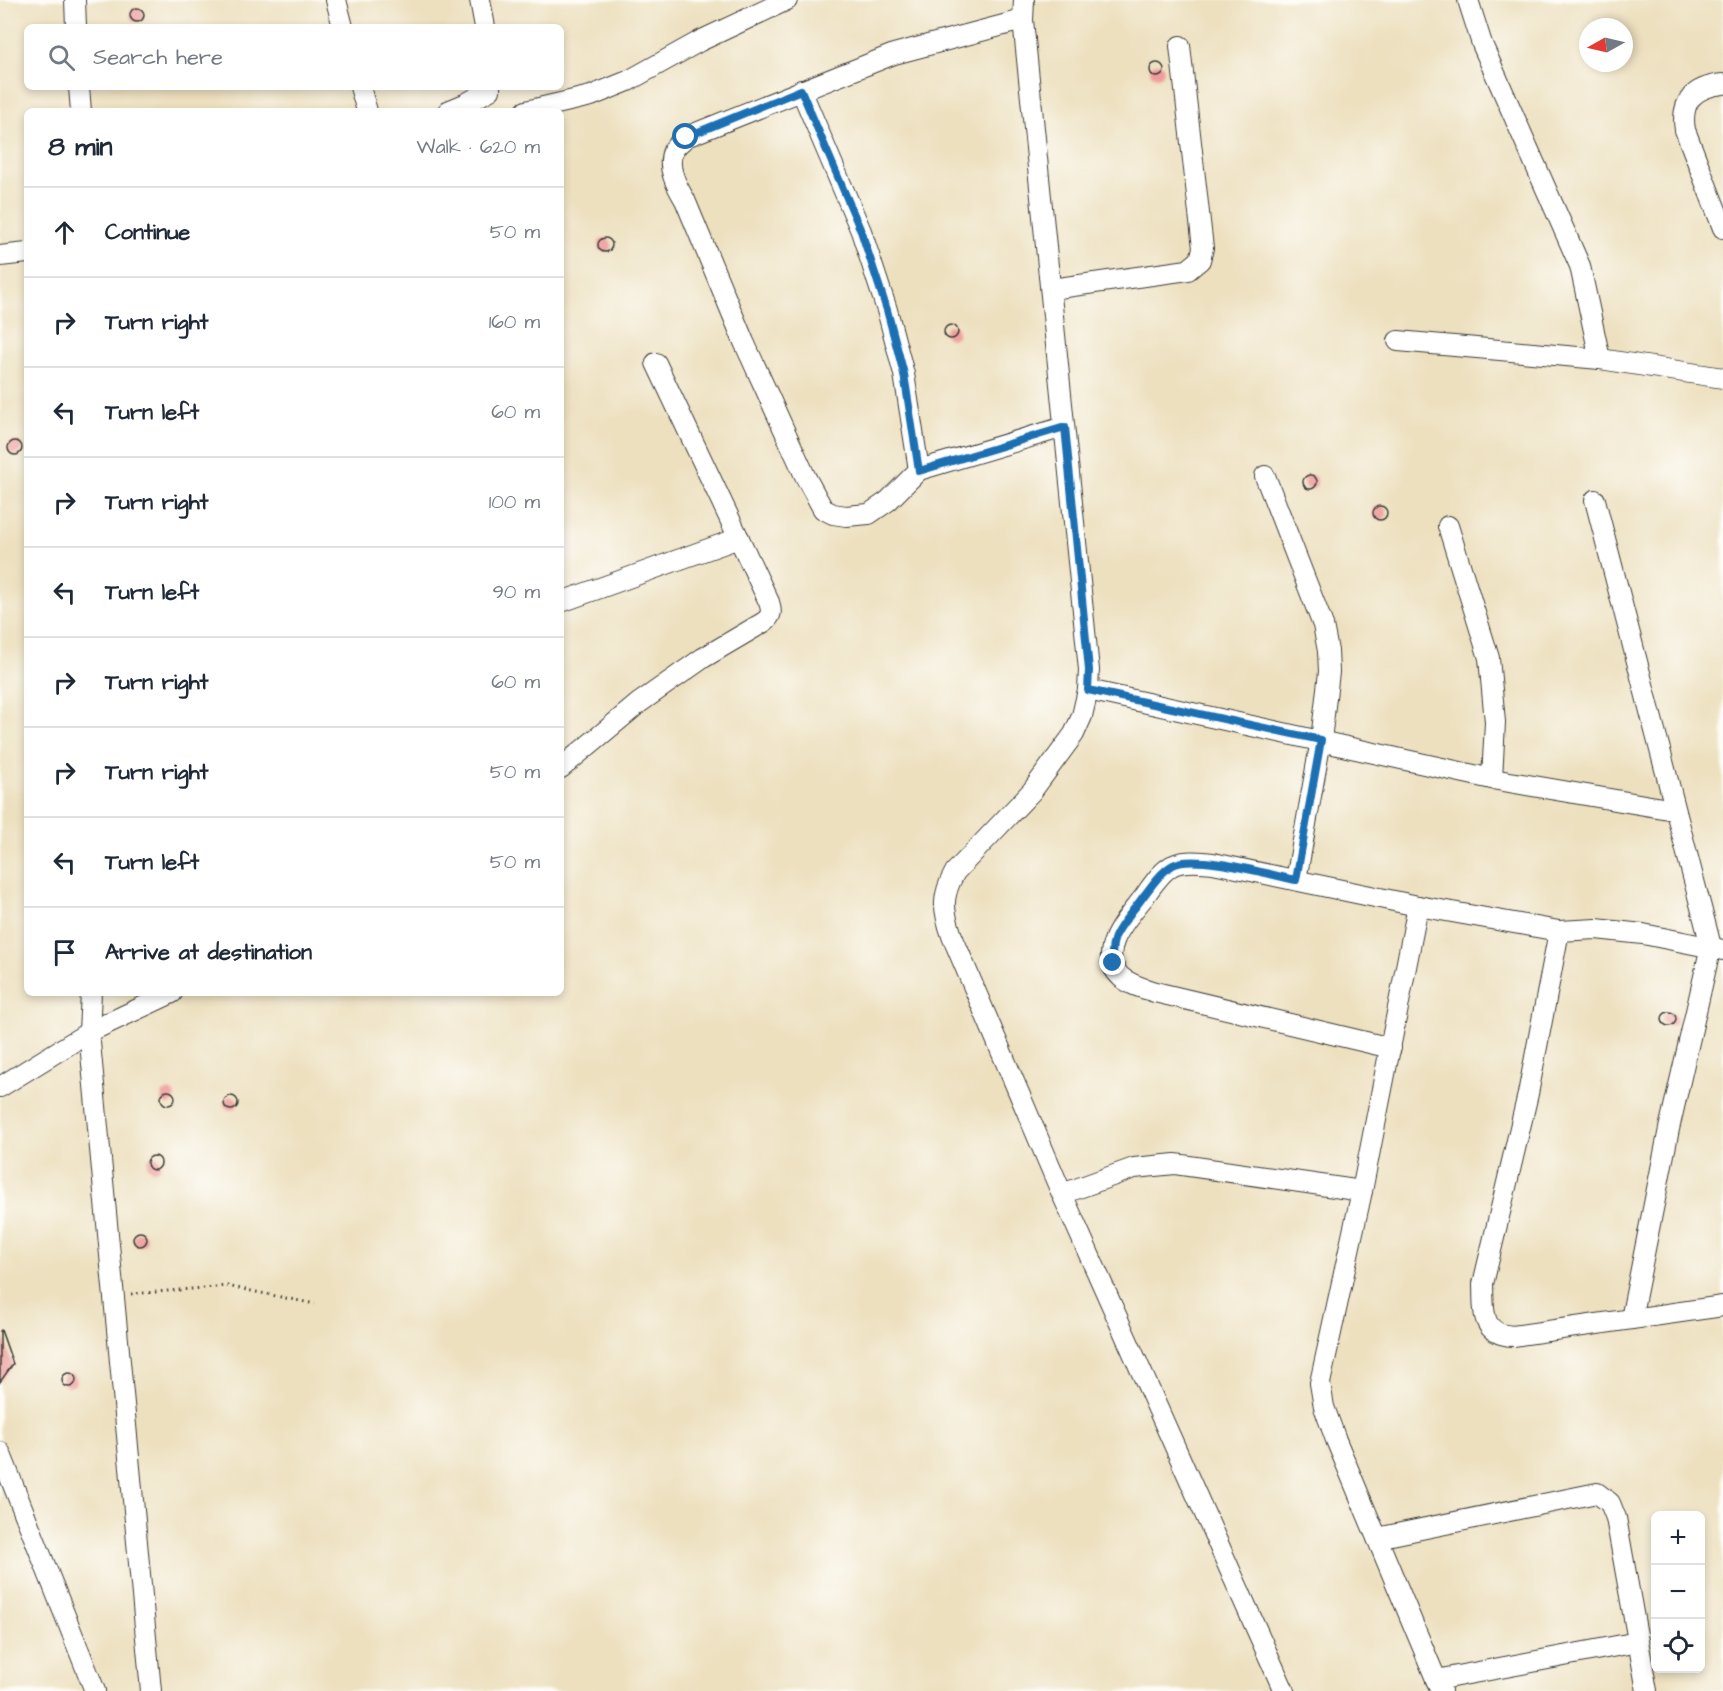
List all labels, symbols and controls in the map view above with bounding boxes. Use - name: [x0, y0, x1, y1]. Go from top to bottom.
- north arrow: [1579, 18, 1633, 72]
- search box: [24, 24, 564, 90]
- icon: search: [45, 41, 78, 74]
- text: Search here: [93, 42, 223, 73]
- route start: [672, 123, 698, 149]
- text: 8 min: [48, 129, 112, 165]
- text: Walk · 620 m: [417, 133, 540, 161]
- icon: ahead: [48, 216, 81, 249]
- text: Continue: [105, 217, 190, 248]
- text: 50 m: [490, 218, 540, 246]
- icon: right: [48, 306, 81, 339]
- text: Turn right: [105, 307, 208, 338]
- text: 160 m: [489, 308, 540, 336]
- icon: left: [48, 396, 81, 429]
- text: Turn left: [105, 397, 199, 428]
- text: 60 m: [491, 398, 540, 426]
- icon: right: [48, 486, 81, 519]
- text: Turn right: [105, 487, 208, 518]
- text: 100 m: [489, 488, 540, 516]
- icon: left: [48, 576, 81, 609]
- text: Turn left: [105, 577, 199, 608]
- text: 90 m: [492, 578, 540, 606]
- icon: right: [48, 666, 81, 699]
- text: Turn right: [105, 667, 208, 698]
- text: 60 m: [491, 668, 540, 696]
- icon: right: [48, 756, 81, 789]
- text: Turn right: [105, 757, 208, 788]
- text: 50 m: [490, 758, 540, 786]
- icon: left: [48, 846, 81, 879]
- text: Turn left: [105, 847, 199, 878]
- text: 50 m: [490, 848, 540, 876]
- icon: arrive: [48, 936, 81, 969]
- text: Arrive at destination: [105, 937, 312, 968]
- route end: [1099, 949, 1125, 975]
- map controls: [1651, 1511, 1705, 1673]
- button: +: [1651, 1511, 1705, 1565]
- button: −: [1651, 1565, 1705, 1619]
- button: locate: [1651, 1619, 1705, 1673]

